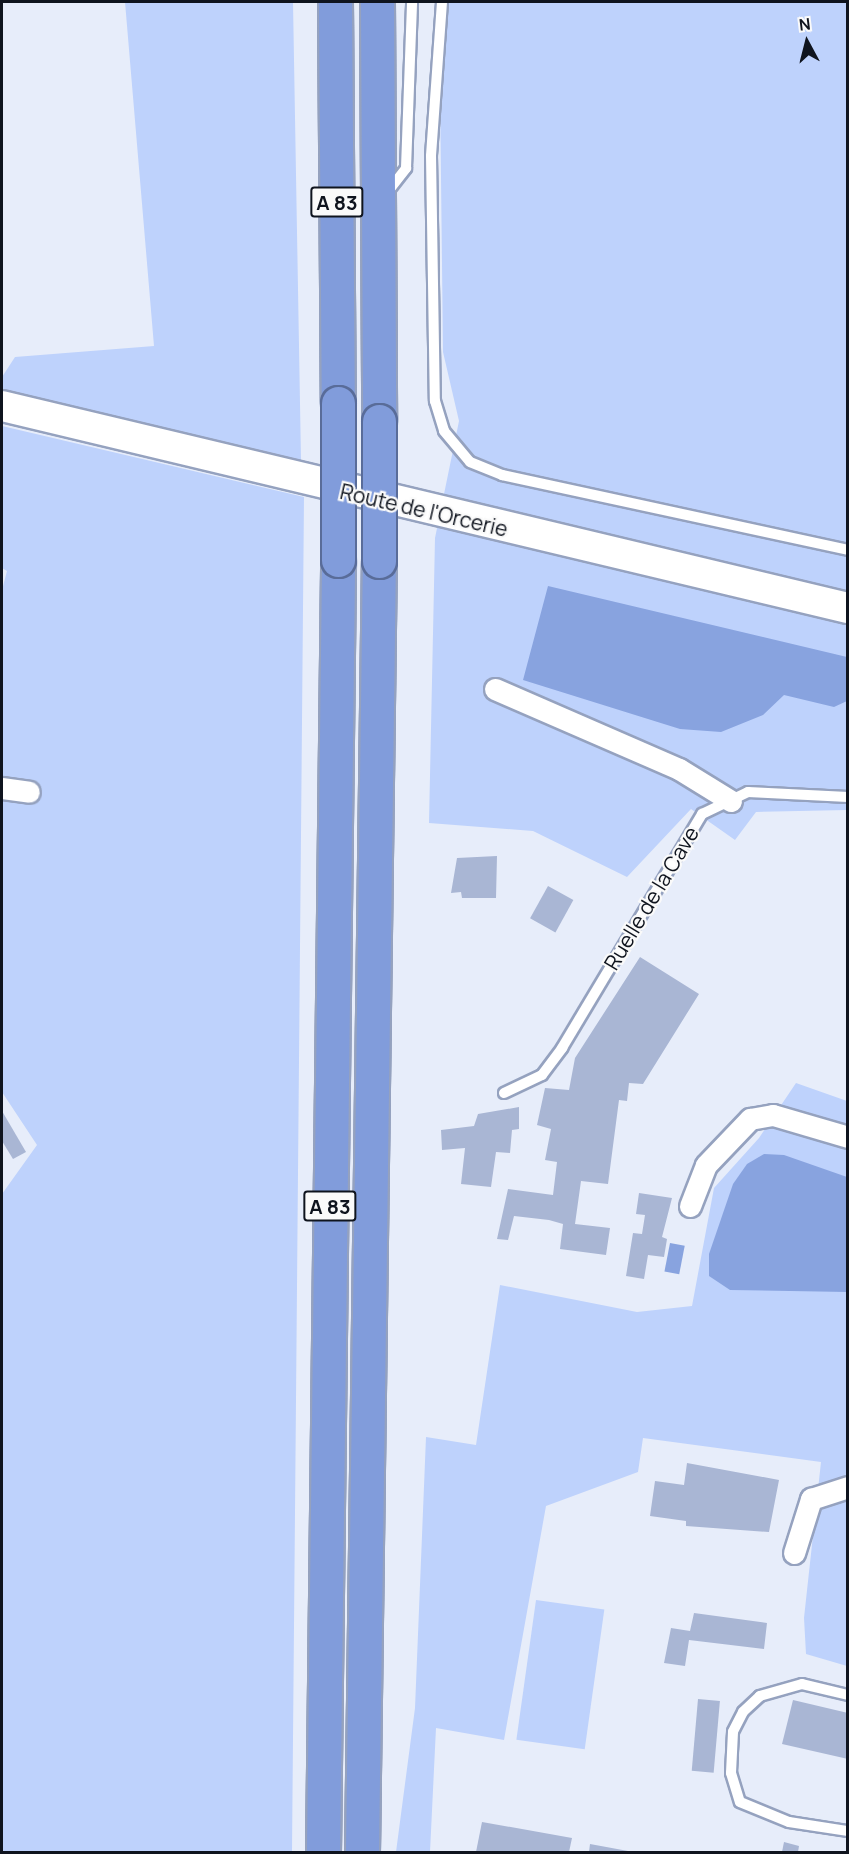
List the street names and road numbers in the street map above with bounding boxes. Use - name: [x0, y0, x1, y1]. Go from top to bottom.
- road number: A 83: [310, 185, 364, 219]
- street label: Route de l'Orcerie: [338, 478, 510, 542]
- street label: Ruelle de la Cave: [598, 822, 704, 974]
- road number: A 83: [303, 1189, 357, 1223]

